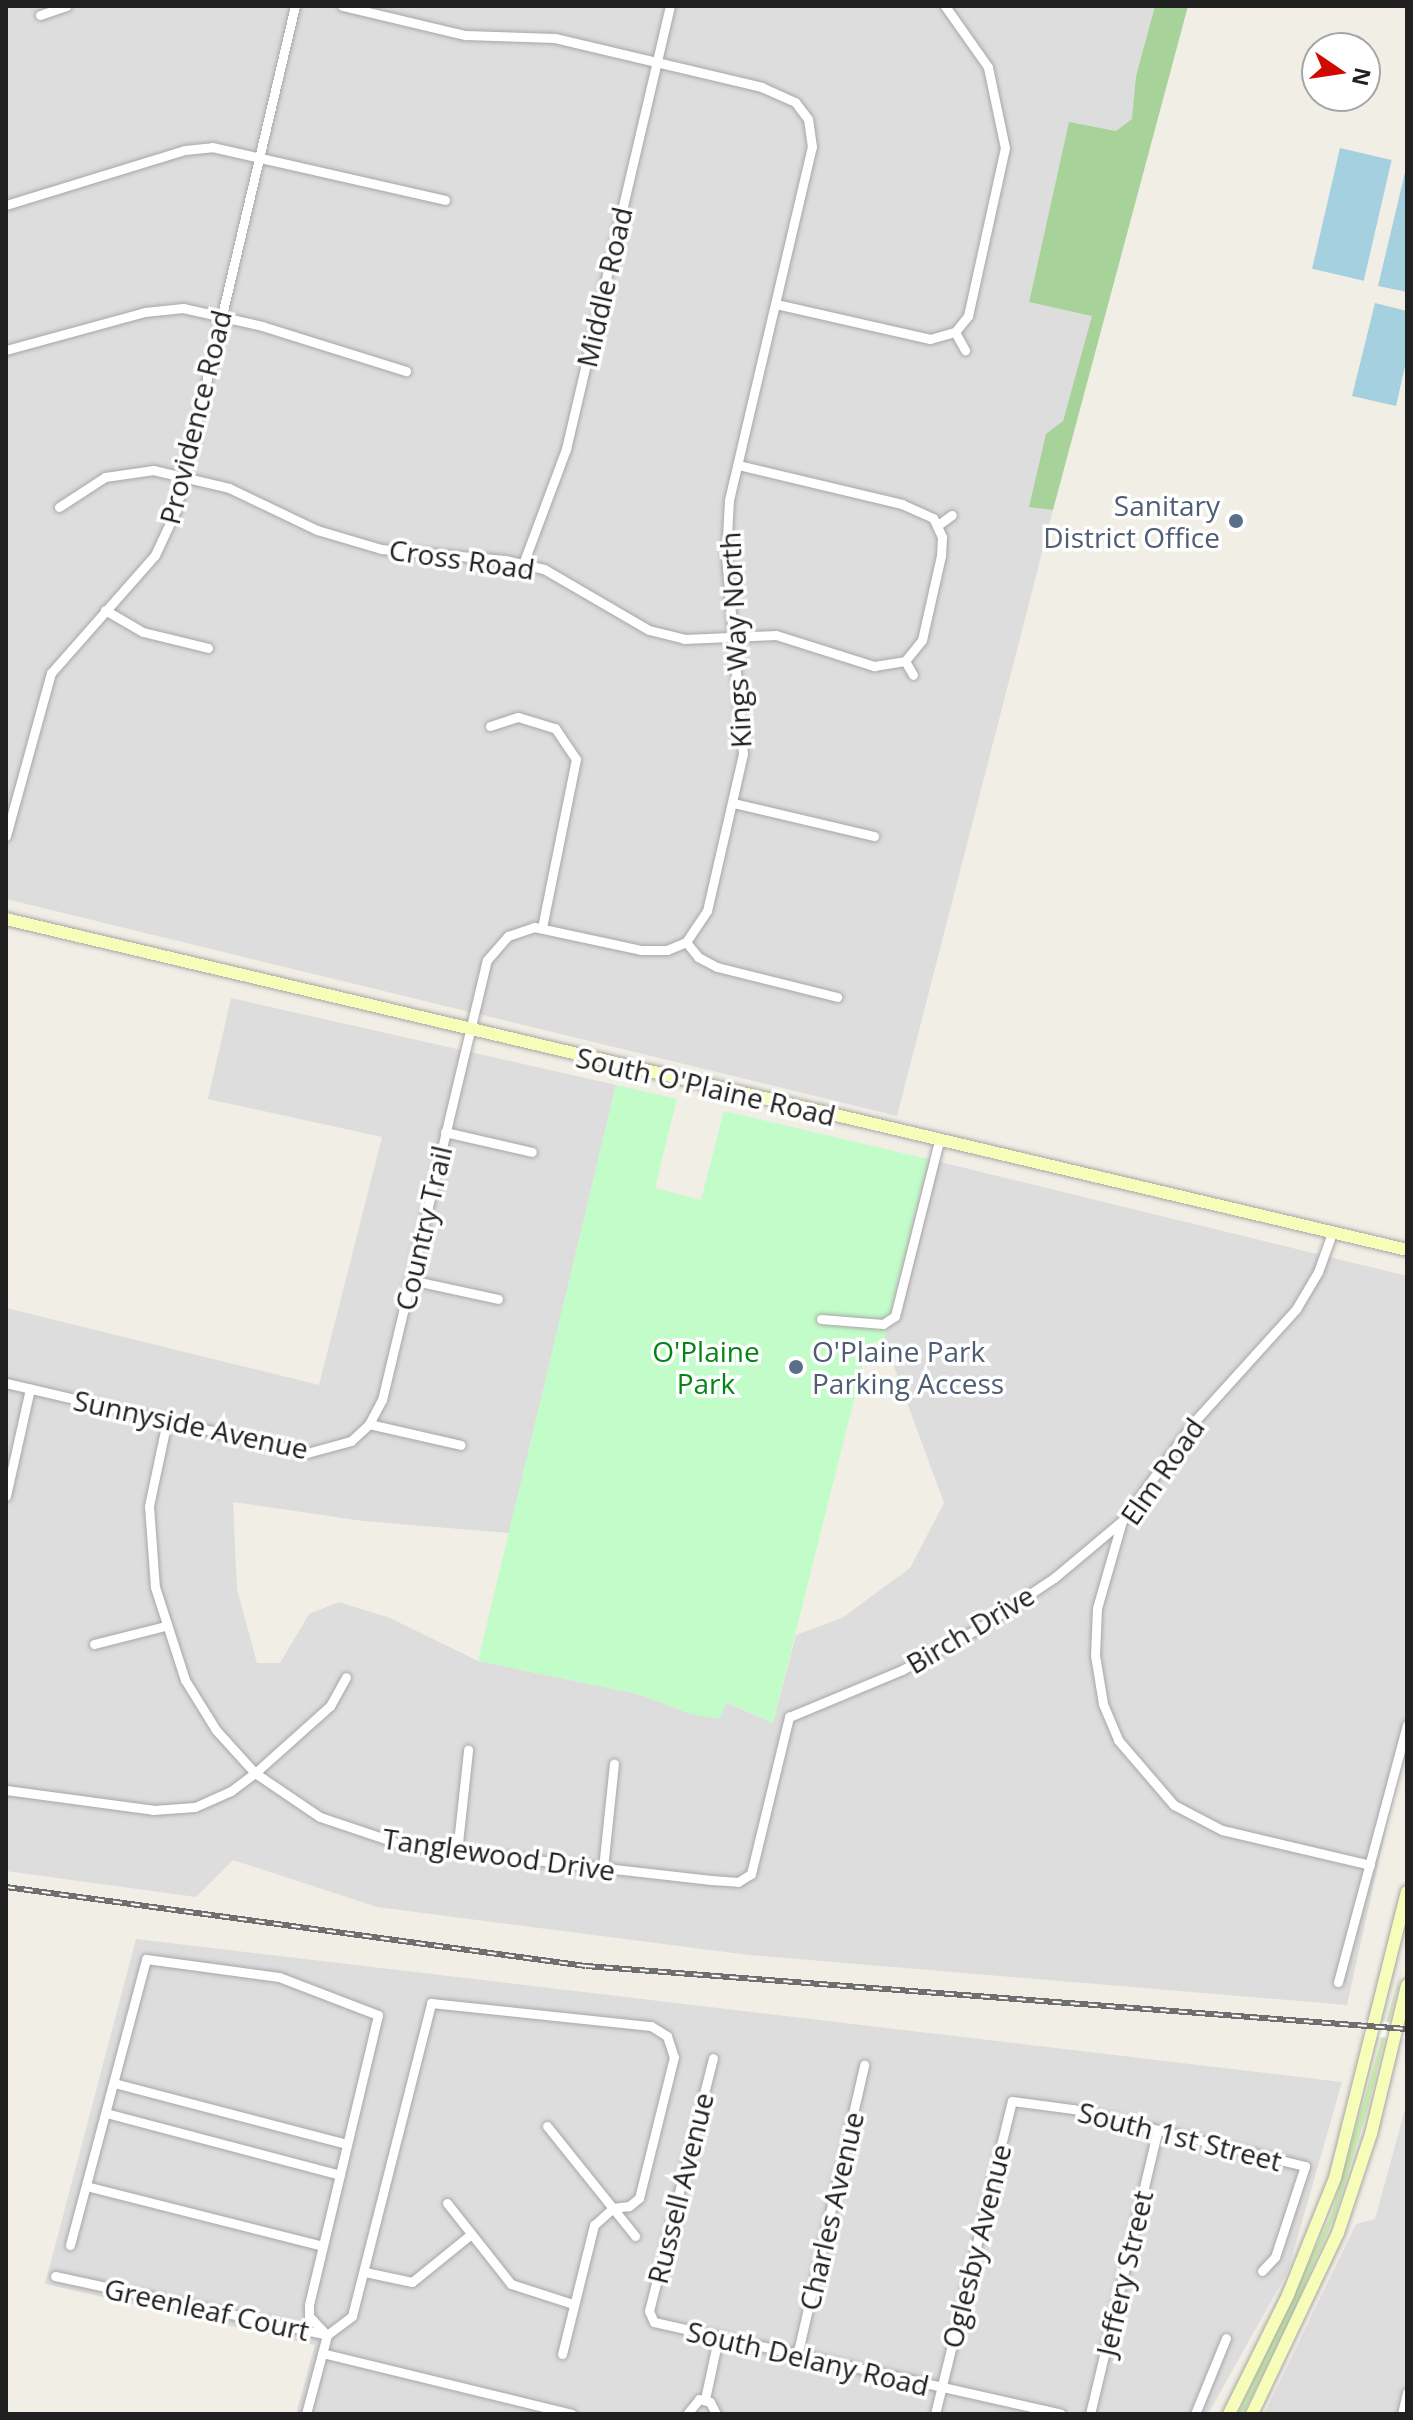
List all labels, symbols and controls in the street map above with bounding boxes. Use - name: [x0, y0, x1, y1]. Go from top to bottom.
- north arrow: [1301, 32, 1381, 112]
- text: N: [1346, 65, 1379, 89]
- street label: Middle Road: [569, 204, 639, 370]
- street label: Providence Road: [152, 306, 238, 528]
- place label: Sanitary District Office: [1043, 488, 1220, 554]
- marker: Sanitary District Office: [1227, 512, 1245, 530]
- street label: Kings Way North: [713, 531, 757, 749]
- street label: Cross Road: [387, 532, 537, 586]
- street label: South O'Plaine Road: [573, 1040, 839, 1132]
- street label: Country Trail: [388, 1142, 458, 1314]
- park label: O'Plaine Park: [652, 1334, 760, 1400]
- place label: O'Plaine Park Parking Access: [812, 1334, 1004, 1400]
- marker: O'Plaine Park Parking Access: [787, 1358, 805, 1376]
- street label: Sunnyside Avenue: [71, 1383, 311, 1465]
- street label: Elm Road: [1113, 1411, 1211, 1531]
- street label: Birch Drive: [900, 1578, 1040, 1680]
- street label: Tanglewood Drive: [381, 1821, 617, 1887]
- street label: Russell Avenue: [640, 2089, 720, 2287]
- street label: South 1st Street: [1075, 2094, 1285, 2178]
- street label: Charles Avenue: [792, 2108, 870, 2314]
- street label: Oglesby Avenue: [934, 2141, 1018, 2351]
- street label: Jeffery Street: [1089, 2187, 1159, 2359]
- street label: Greenleaf Court: [102, 2271, 312, 2347]
- street label: South Delany Road: [684, 2314, 932, 2402]

